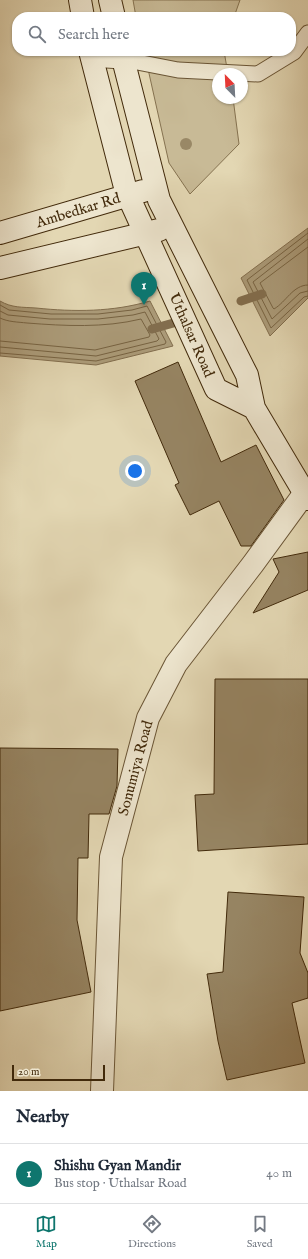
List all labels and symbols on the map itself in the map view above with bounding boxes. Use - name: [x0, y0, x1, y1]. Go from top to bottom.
- north arrow: [212, 68, 248, 104]
- street label: Ambedkar Rd: [33, 188, 124, 233]
- pin: 1: [131, 272, 157, 305]
- street label: Uthalsar Road: [164, 290, 219, 381]
- your location: [125, 461, 145, 481]
- street label: Sonumiya Road: [114, 717, 158, 818]
- scale bar: [12, 1063, 105, 1082]

